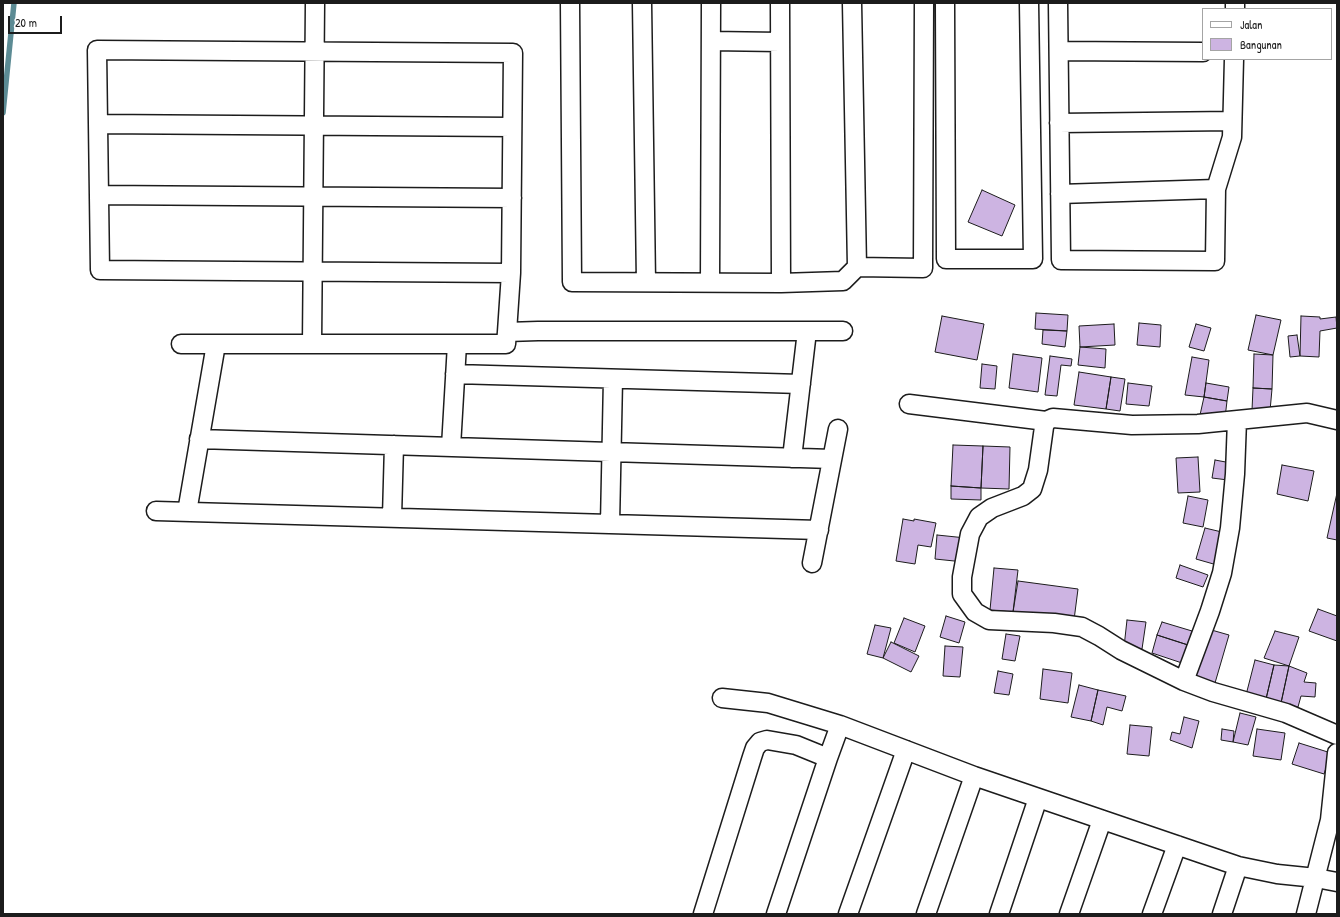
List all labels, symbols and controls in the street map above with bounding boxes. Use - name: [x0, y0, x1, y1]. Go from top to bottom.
- scale bar: [10, 8, 64, 34]
- legend: [1202, 8, 1332, 60]
- text: 20 m: [15, 14, 37, 31]
- text: Jalan: [1240, 16, 1262, 33]
- text: Bangunan: [1240, 36, 1282, 53]

